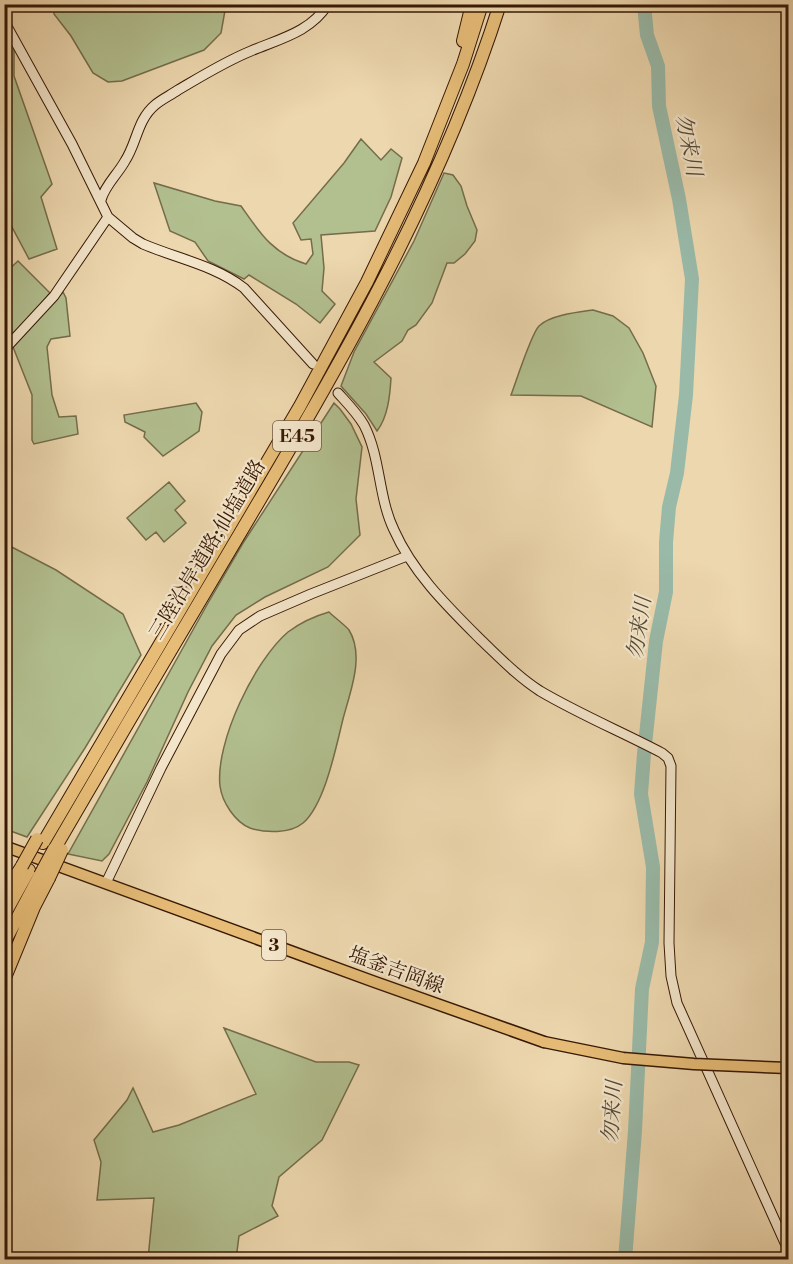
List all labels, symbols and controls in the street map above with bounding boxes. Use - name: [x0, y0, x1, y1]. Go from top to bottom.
- water label: 勿来川: [669, 112, 707, 180]
- road number: E45: [273, 421, 321, 451]
- street label: 三陸沿岸道路;仙塩道路: [144, 455, 272, 645]
- water label: 勿来川: [623, 593, 658, 661]
- road number: 3: [262, 930, 286, 960]
- street label: 塩釜吉岡線: [345, 942, 447, 1000]
- water label: 勿来川: [598, 1078, 628, 1144]

